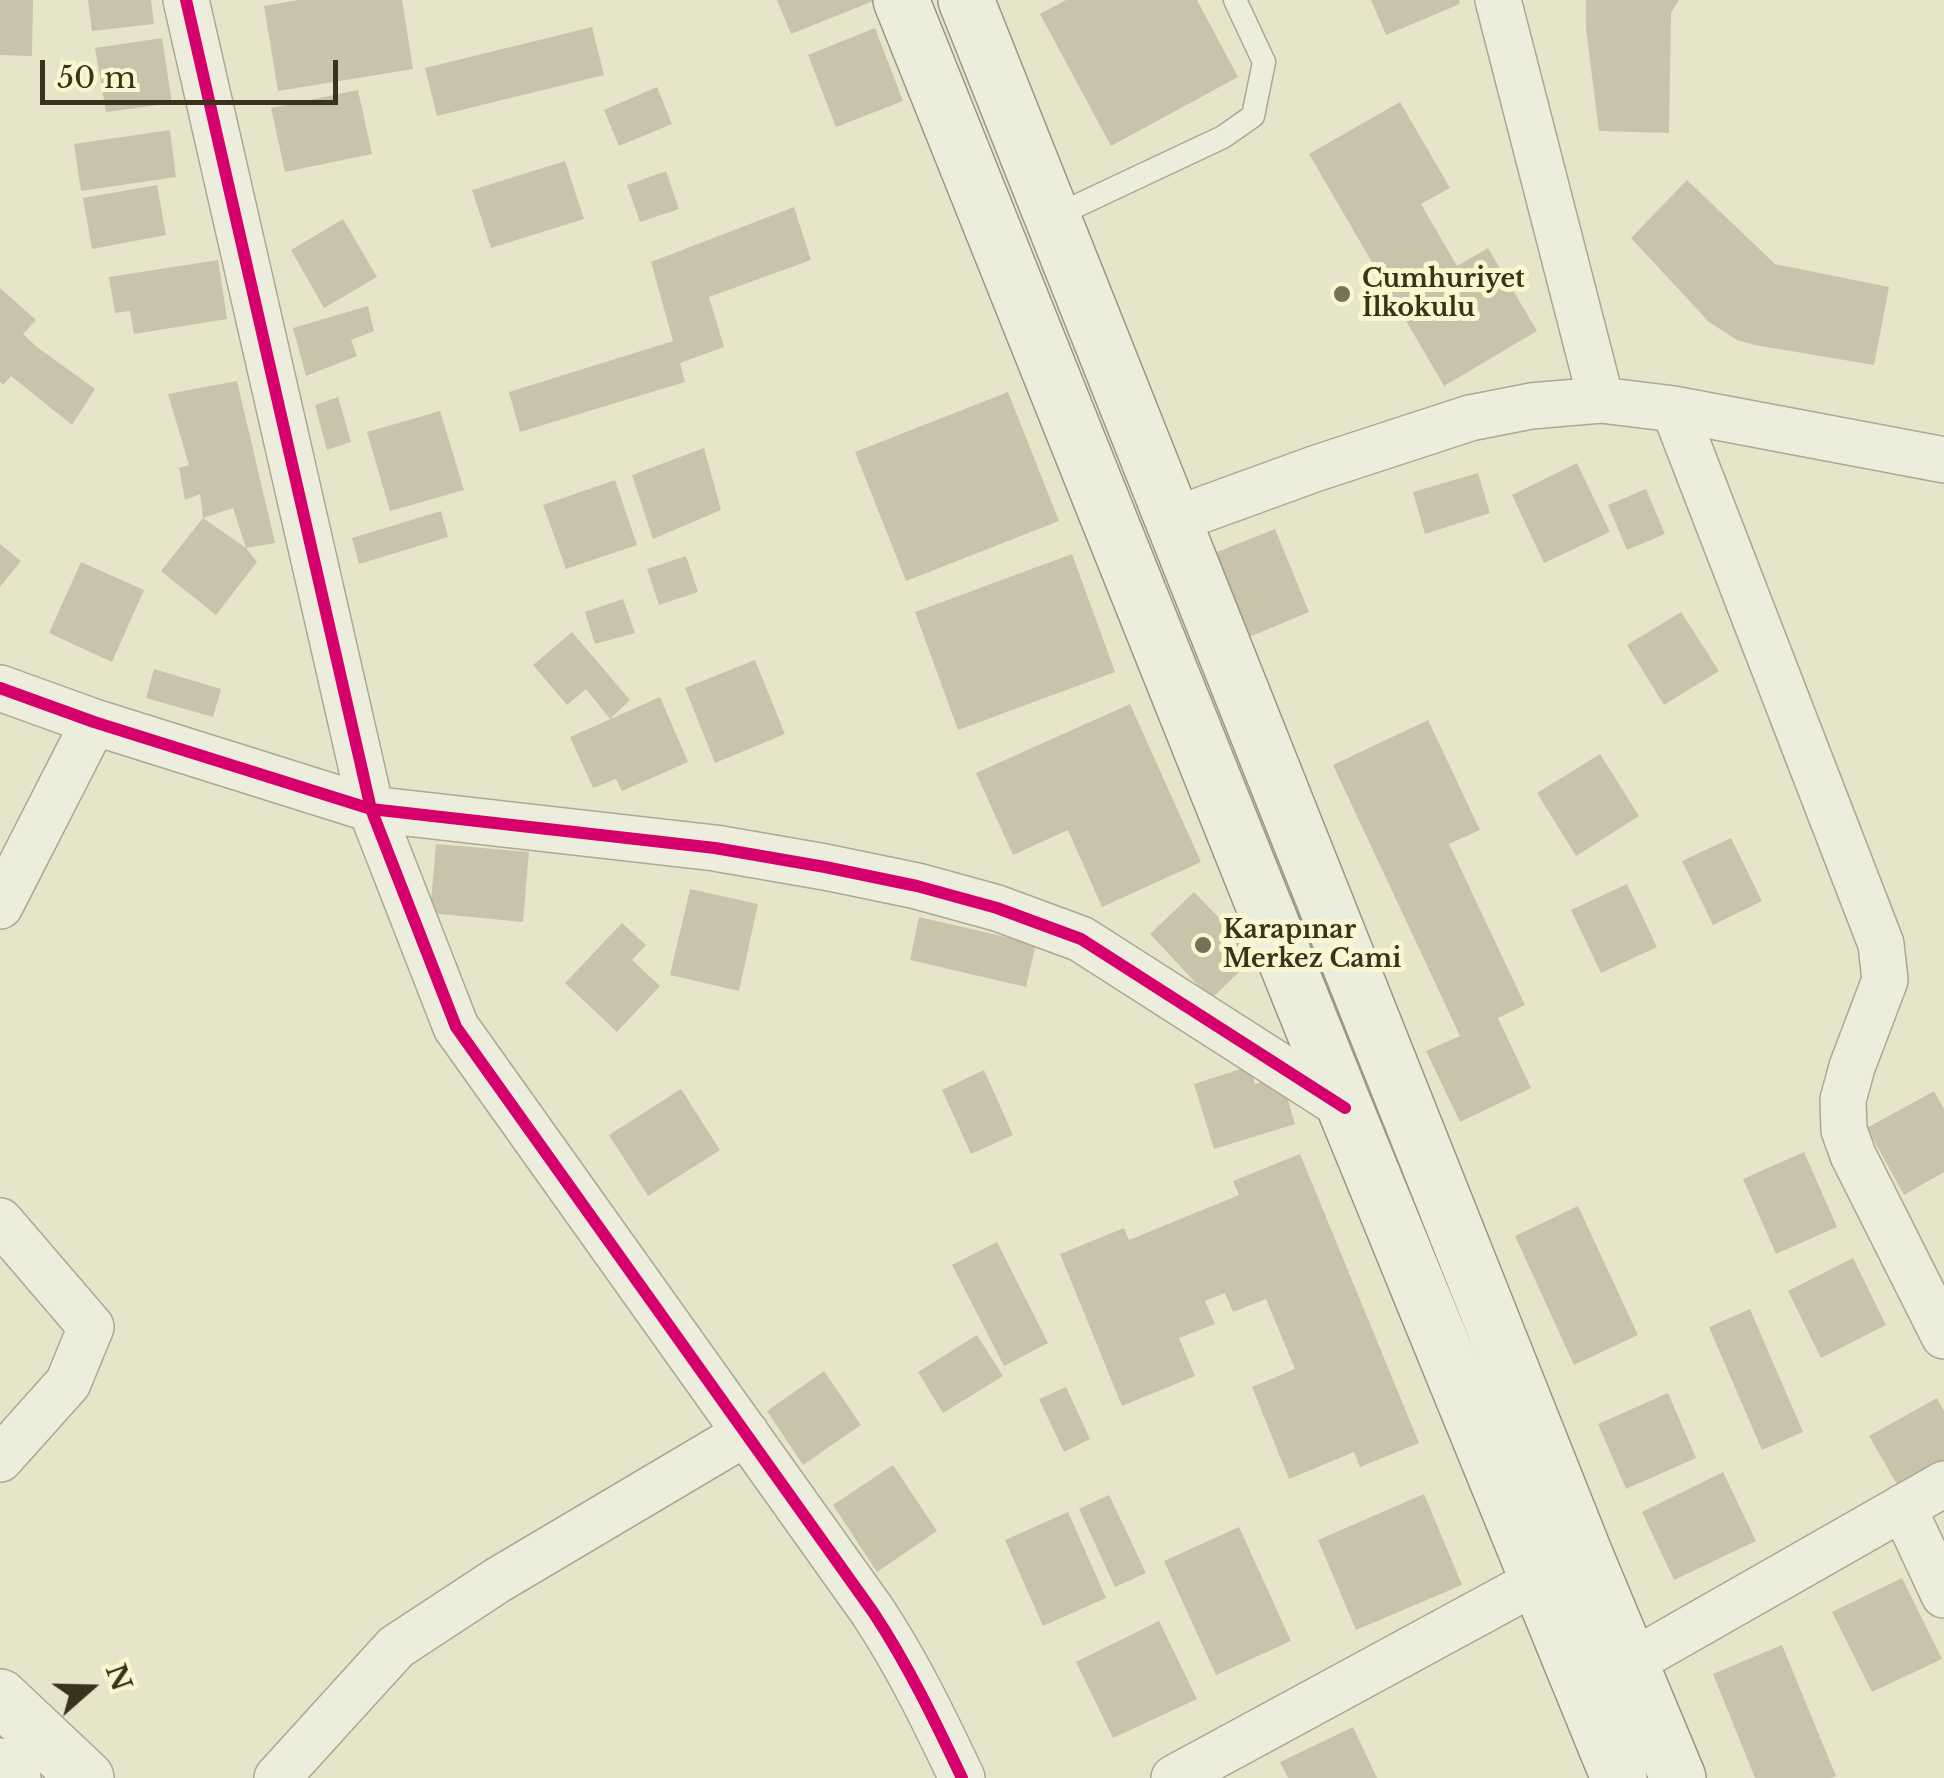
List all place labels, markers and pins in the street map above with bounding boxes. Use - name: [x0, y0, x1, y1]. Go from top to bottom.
- place label: Cumhuriyet İlkokulu: [1362, 265, 1525, 324]
- marker: Cumhuriyet İlkokulu: [1331, 283, 1353, 305]
- place label: Karapınar Merkez Cami: [1223, 916, 1401, 975]
- marker: Karapınar Merkez Cami: [1192, 934, 1214, 956]

